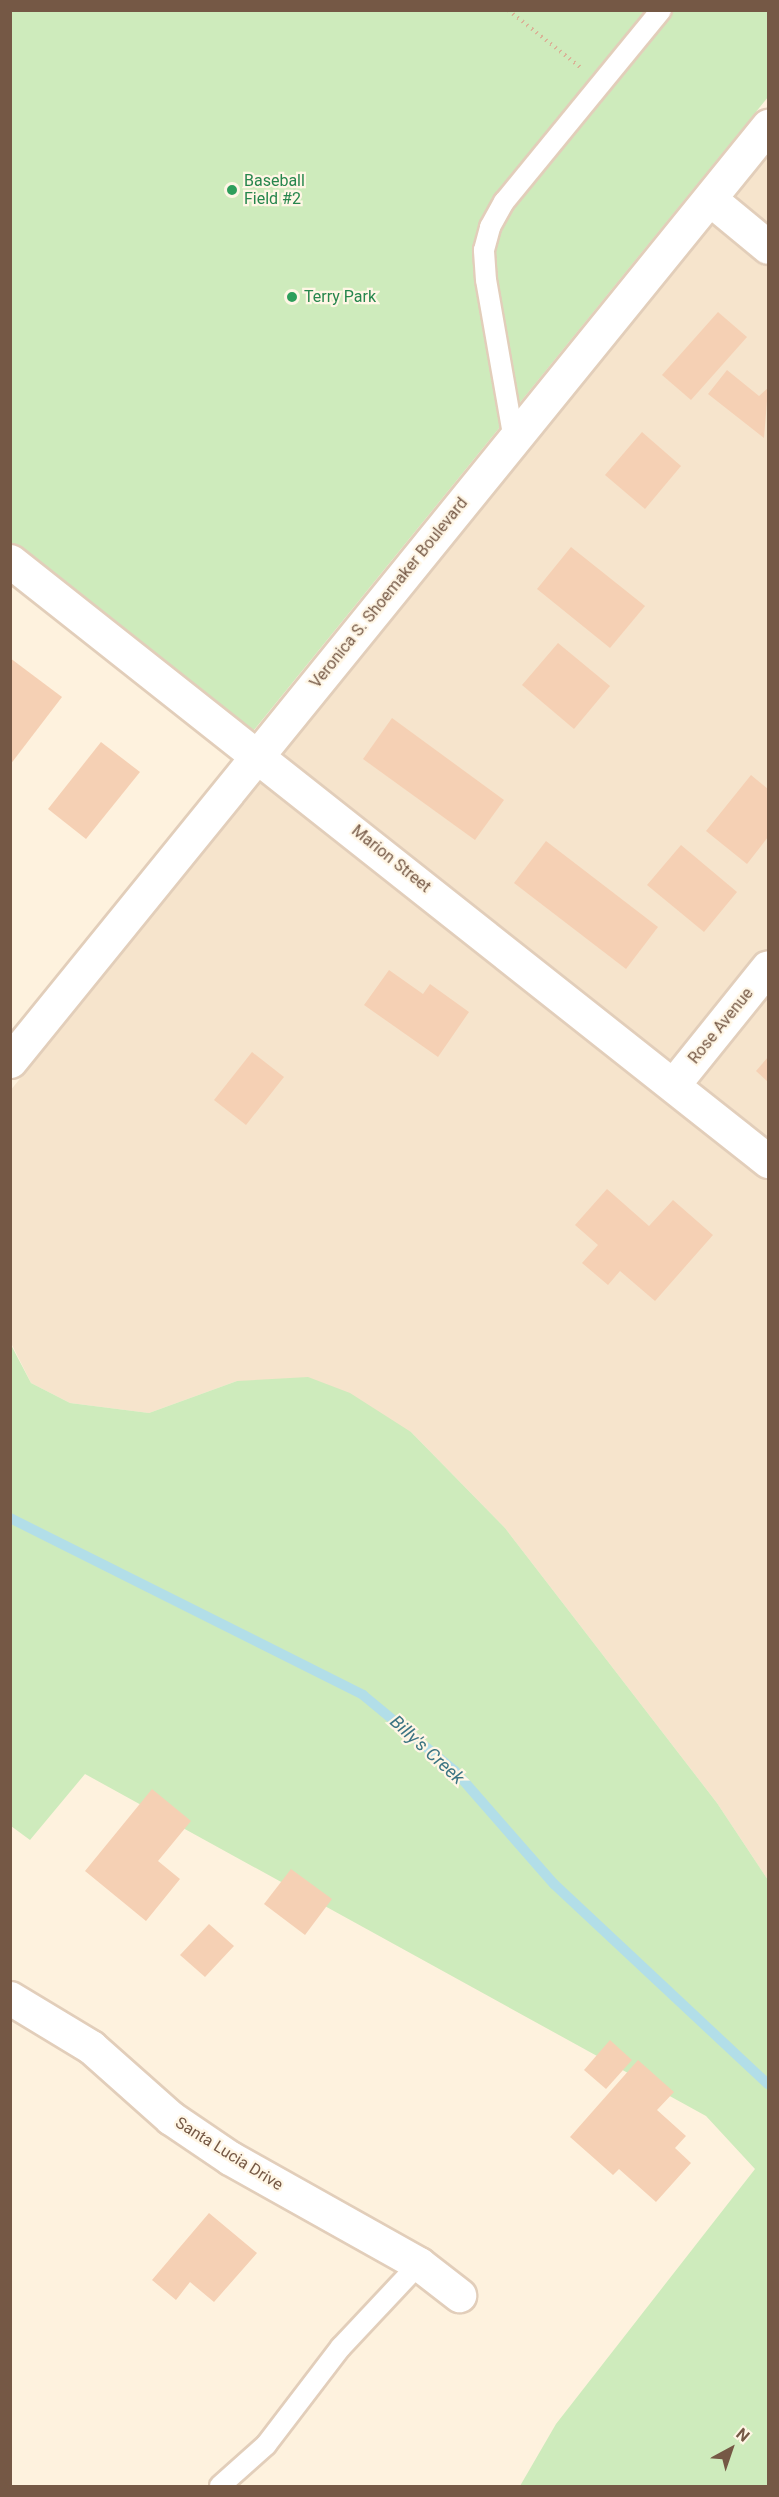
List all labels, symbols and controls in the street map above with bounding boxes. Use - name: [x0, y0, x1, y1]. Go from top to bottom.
- place label: Baseball Field #2: [244, 171, 305, 209]
- marker: Baseball Field #2: [225, 183, 239, 197]
- place label: Terry Park: [304, 287, 376, 307]
- marker: Terry Park: [285, 290, 299, 304]
- street label: Veronica S. Shoemaker Boulevard: [306, 494, 472, 692]
- street label: Marion Street: [348, 821, 434, 897]
- street label: Rose Avenue: [685, 984, 757, 1068]
- water label: Billy's Creek: [385, 1711, 469, 1789]
- street label: Santa Lucia Drive: [172, 2113, 286, 2195]
- north arrow: [701, 2419, 761, 2479]
- text: N: [732, 2424, 753, 2446]

